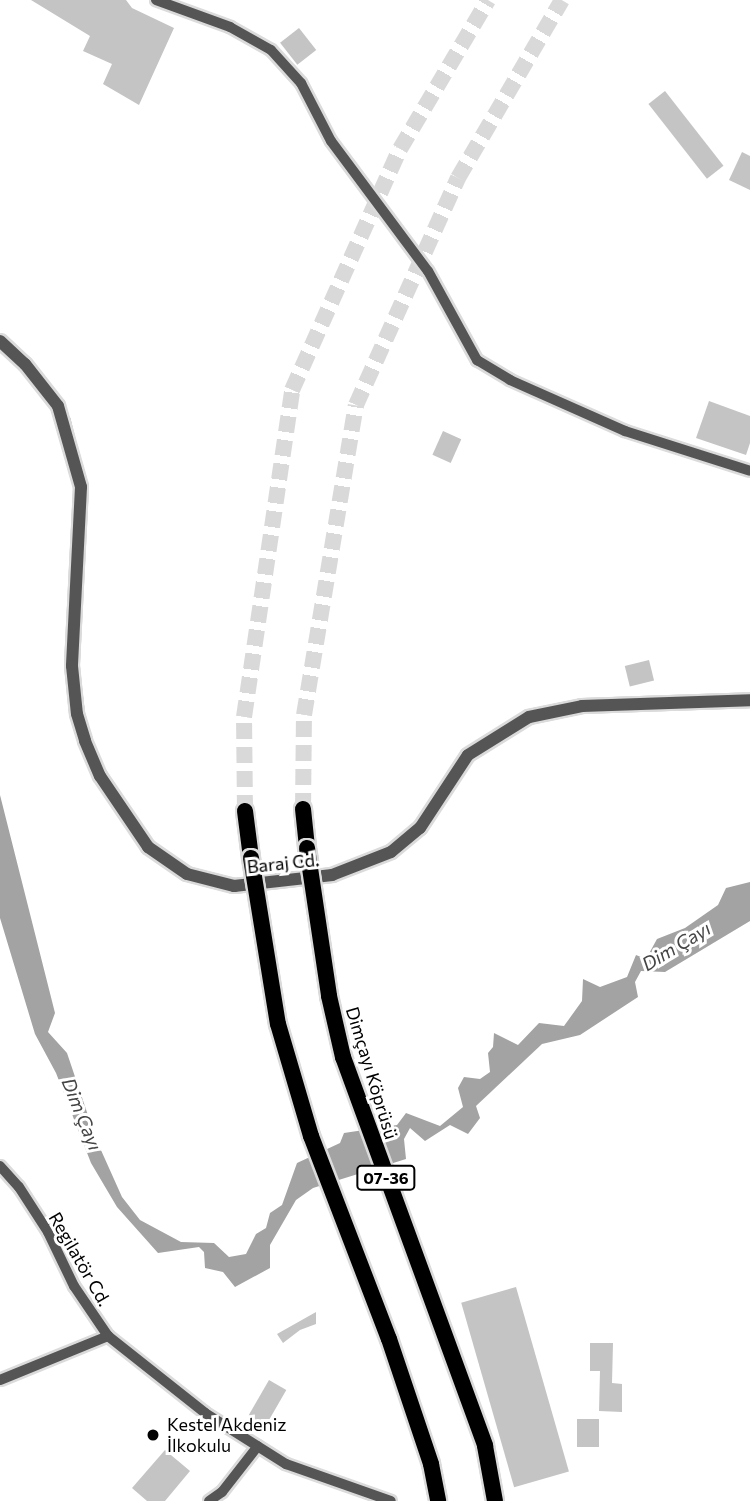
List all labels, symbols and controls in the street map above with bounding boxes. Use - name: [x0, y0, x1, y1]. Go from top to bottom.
- street label: Baraj Cd.: [246, 848, 320, 878]
- water label: Dim Çayı: [637, 917, 715, 975]
- street label: Dimçayı Köprüsü: [342, 1004, 402, 1142]
- water label: Dim Çayı: [57, 1074, 107, 1154]
- road number: 07-36: [356, 1166, 416, 1190]
- street label: Regilatör Cd.: [44, 1208, 116, 1310]
- place label: Kestel Akdeniz İlkokulu: [167, 1414, 286, 1456]
- marker: Kestel Akdeniz İlkokulu: [145, 1427, 161, 1443]

